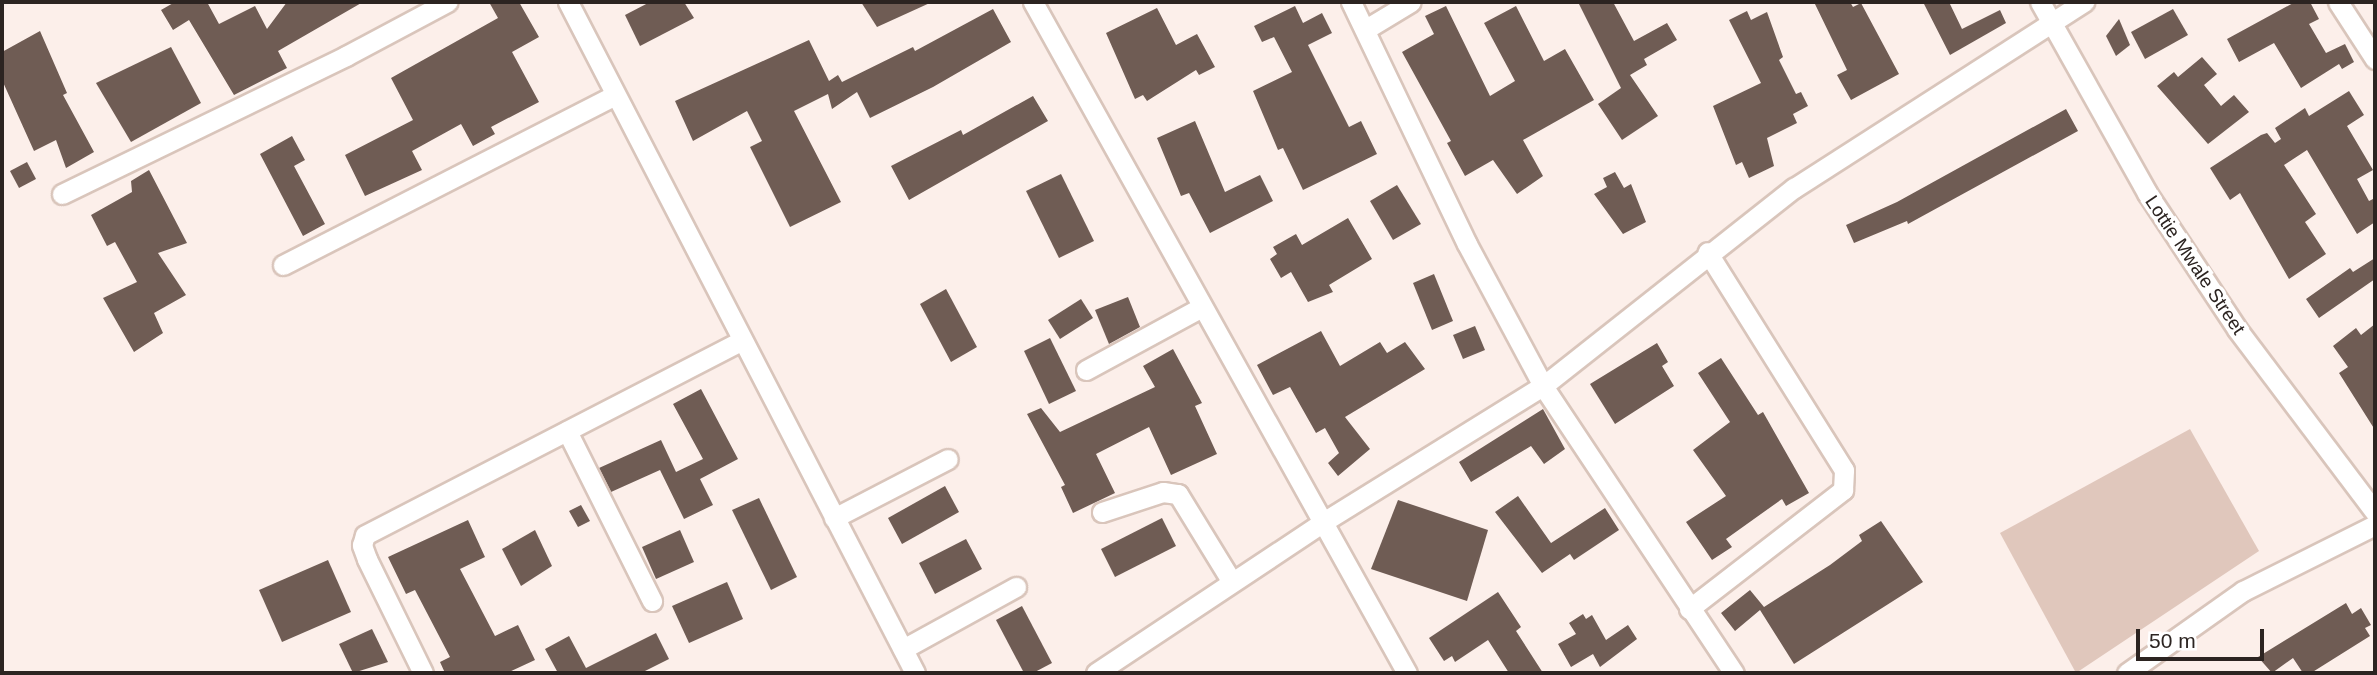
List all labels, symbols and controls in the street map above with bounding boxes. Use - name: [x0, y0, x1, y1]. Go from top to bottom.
- street label: Lottie Mwale Street: [2140, 191, 2250, 339]
- scale bar: [2139, 616, 2267, 660]
- text: 50 m: [2149, 629, 2196, 652]

